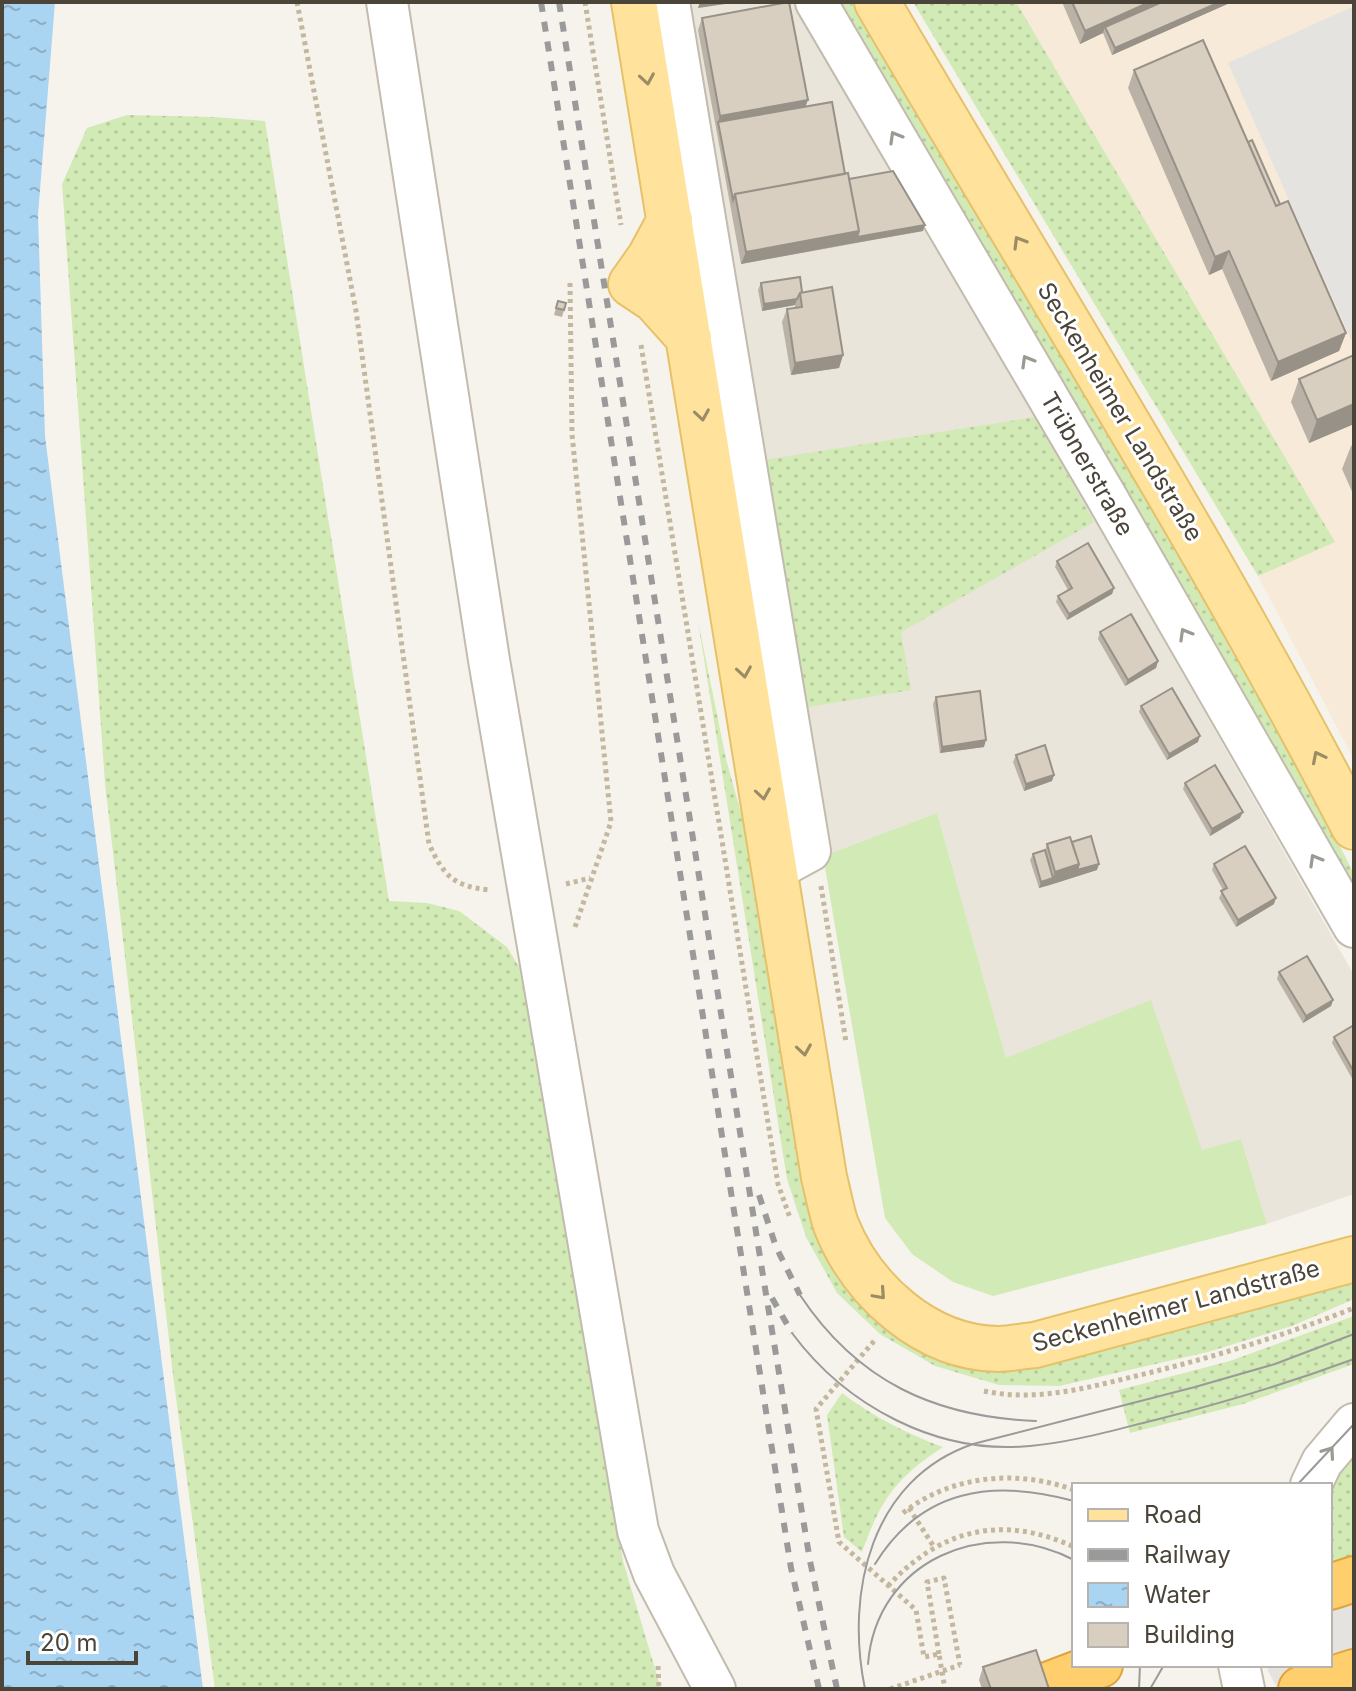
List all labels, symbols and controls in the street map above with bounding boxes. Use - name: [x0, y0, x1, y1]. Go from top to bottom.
- one-way arrow: [638, 72, 655, 86]
- one-way arrow: [889, 131, 905, 146]
- one-way arrow: [1013, 236, 1029, 251]
- street label: Seckenheimer Landstraße: [1032, 277, 1209, 546]
- one-way arrow: [1021, 355, 1037, 370]
- street label: Trübnerstraße: [1035, 387, 1140, 541]
- one-way arrow: [693, 408, 710, 422]
- one-way arrow: [1179, 629, 1195, 643]
- one-way arrow: [734, 665, 751, 679]
- one-way arrow: [1312, 751, 1328, 766]
- one-way arrow: [754, 787, 771, 800]
- one-way arrow: [1309, 854, 1325, 869]
- one-way arrow: [795, 1043, 812, 1057]
- street label: Seckenheimer Landstraße: [1029, 1253, 1323, 1358]
- one-way arrow: [871, 1284, 885, 1299]
- one-way arrow: [1320, 1447, 1334, 1461]
- legend: [1072, 1483, 1332, 1667]
- text: Road: [1144, 1500, 1202, 1529]
- text: Railway: [1144, 1540, 1231, 1569]
- text: Water: [1144, 1580, 1211, 1609]
- scale bar: [28, 1615, 136, 1665]
- text: Building: [1144, 1620, 1235, 1649]
- text: 20 m: [40, 1628, 98, 1657]

